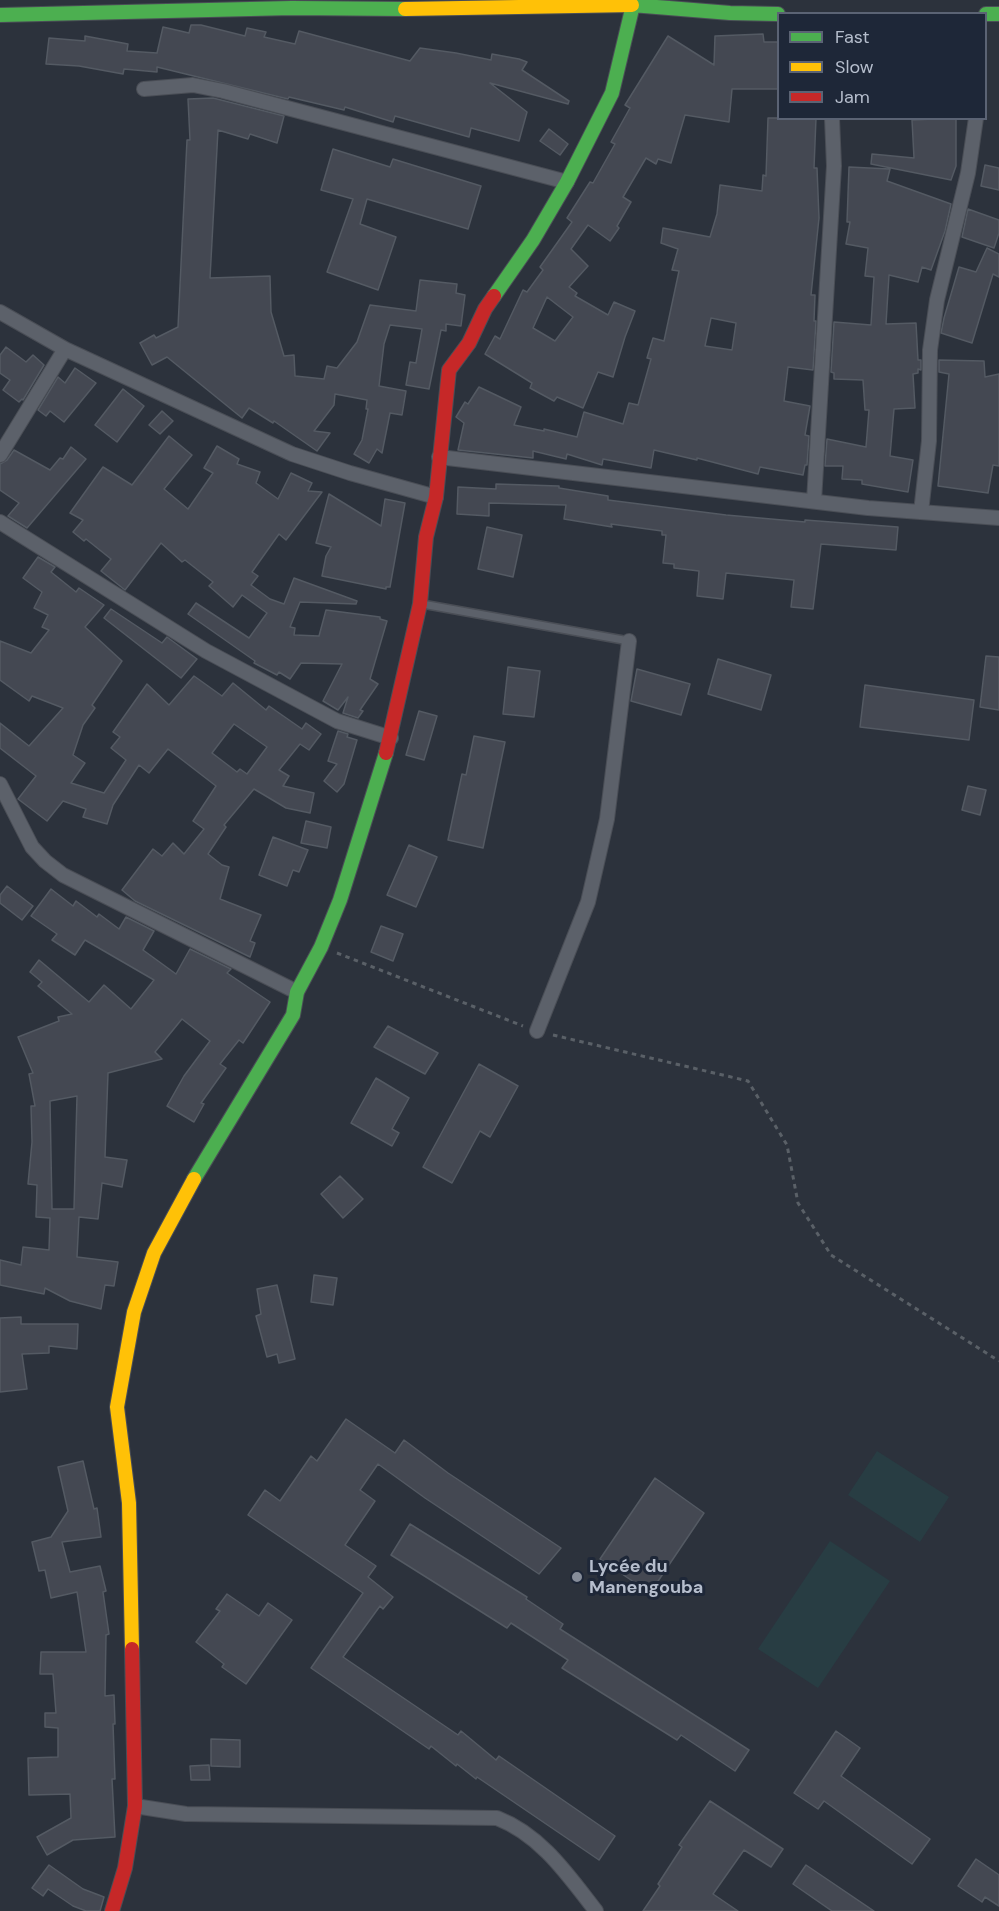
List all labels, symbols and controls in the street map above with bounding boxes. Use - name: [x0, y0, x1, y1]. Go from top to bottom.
- legend: [777, 12, 987, 120]
- text: Fast: [835, 25, 870, 49]
- text: Slow: [835, 55, 874, 79]
- text: Jam: [835, 85, 870, 109]
- place label: Lycée du Manengouba: [589, 1556, 703, 1598]
- marker: Lycée du Manengouba: [570, 1570, 584, 1584]

